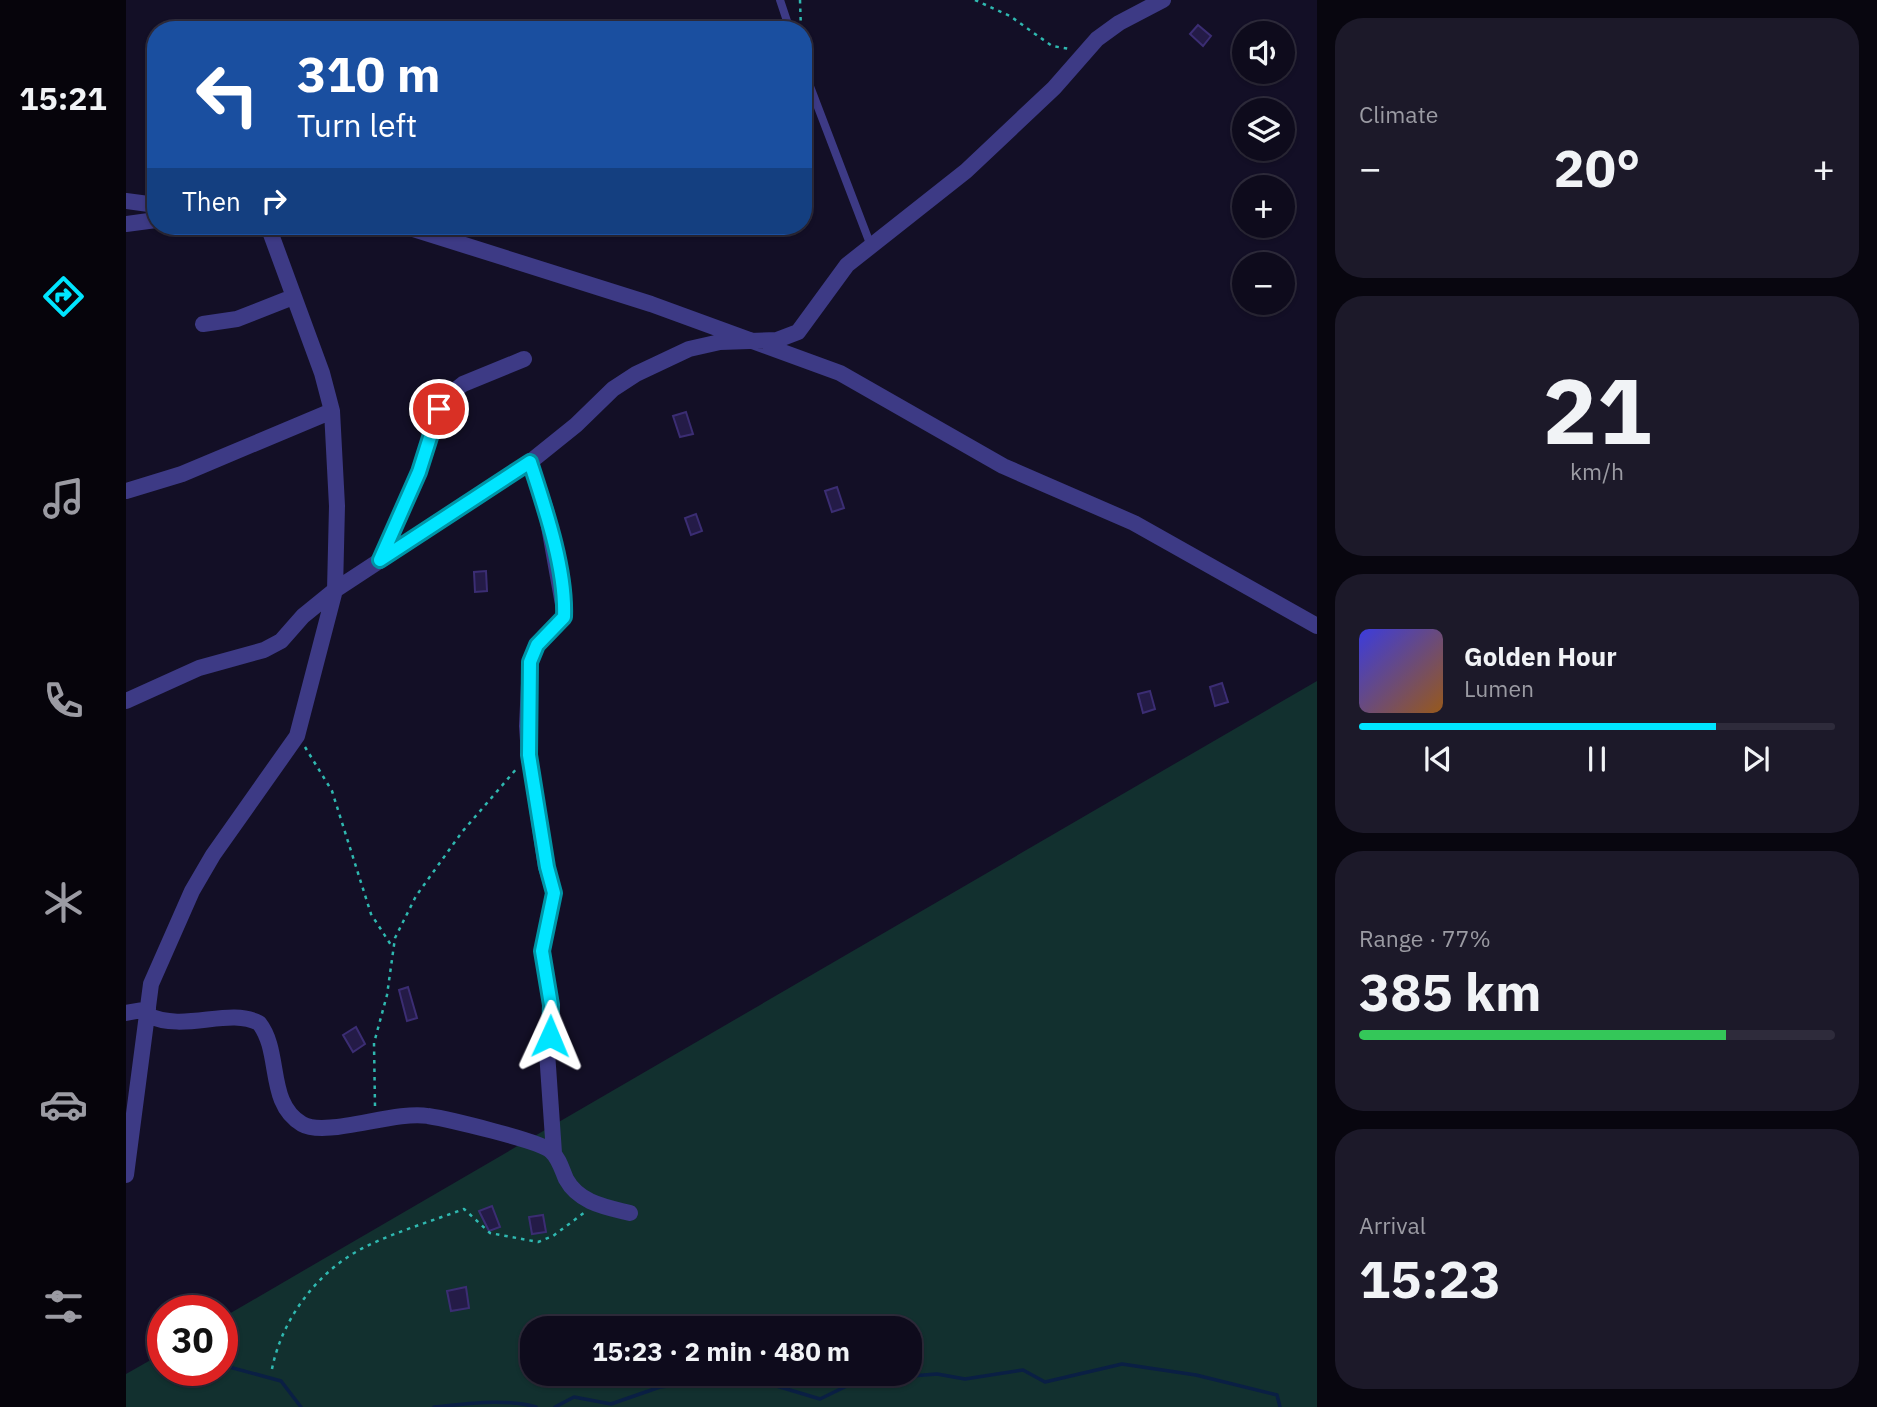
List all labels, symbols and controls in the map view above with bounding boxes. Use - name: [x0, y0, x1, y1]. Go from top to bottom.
- map controls: [1232, 21, 1295, 315]
- button: sound: [1232, 21, 1295, 84]
- text: 310 m: [297, 42, 441, 105]
- icon: left: [182, 49, 273, 140]
- text: 15:21: [19, 77, 107, 119]
- button: layers: [1232, 98, 1295, 161]
- text: Climate: [1359, 99, 1438, 129]
- text: Turn left: [297, 104, 417, 146]
- text: 20°: [1554, 134, 1640, 201]
- text: −: [1359, 143, 1382, 192]
- text: +: [1812, 143, 1835, 192]
- button: +: [1232, 175, 1295, 238]
- icon: right: [255, 182, 293, 220]
- text: Then: [182, 184, 241, 218]
- button: −: [1232, 252, 1295, 315]
- icon: directions: [39, 272, 88, 321]
- text: 21: [1542, 351, 1652, 469]
- pin: [409, 379, 469, 439]
- icon: arrive: [420, 390, 458, 428]
- text: km/h: [1570, 456, 1624, 486]
- icon: music: [39, 474, 88, 523]
- text: Golden Hour: [1464, 639, 1617, 673]
- text: Lumen: [1464, 673, 1534, 703]
- icon: phone: [39, 676, 88, 725]
- icon: previous: [1419, 740, 1457, 778]
- icon: pause: [1578, 740, 1616, 778]
- icon: next: [1737, 740, 1775, 778]
- icon: climate: [39, 878, 88, 927]
- text: Range · 77%: [1359, 923, 1491, 953]
- text: 385 km: [1359, 958, 1541, 1025]
- position arrow: [513, 999, 587, 1073]
- icon: car: [39, 1080, 88, 1129]
- text: Arrival: [1359, 1210, 1426, 1240]
- text: 15:23: [1359, 1245, 1501, 1312]
- icon: filters: [39, 1282, 88, 1331]
- speed limit sign: 30: [147, 1295, 238, 1386]
- text: 15:23 · 2 min · 480 m: [592, 1334, 850, 1368]

